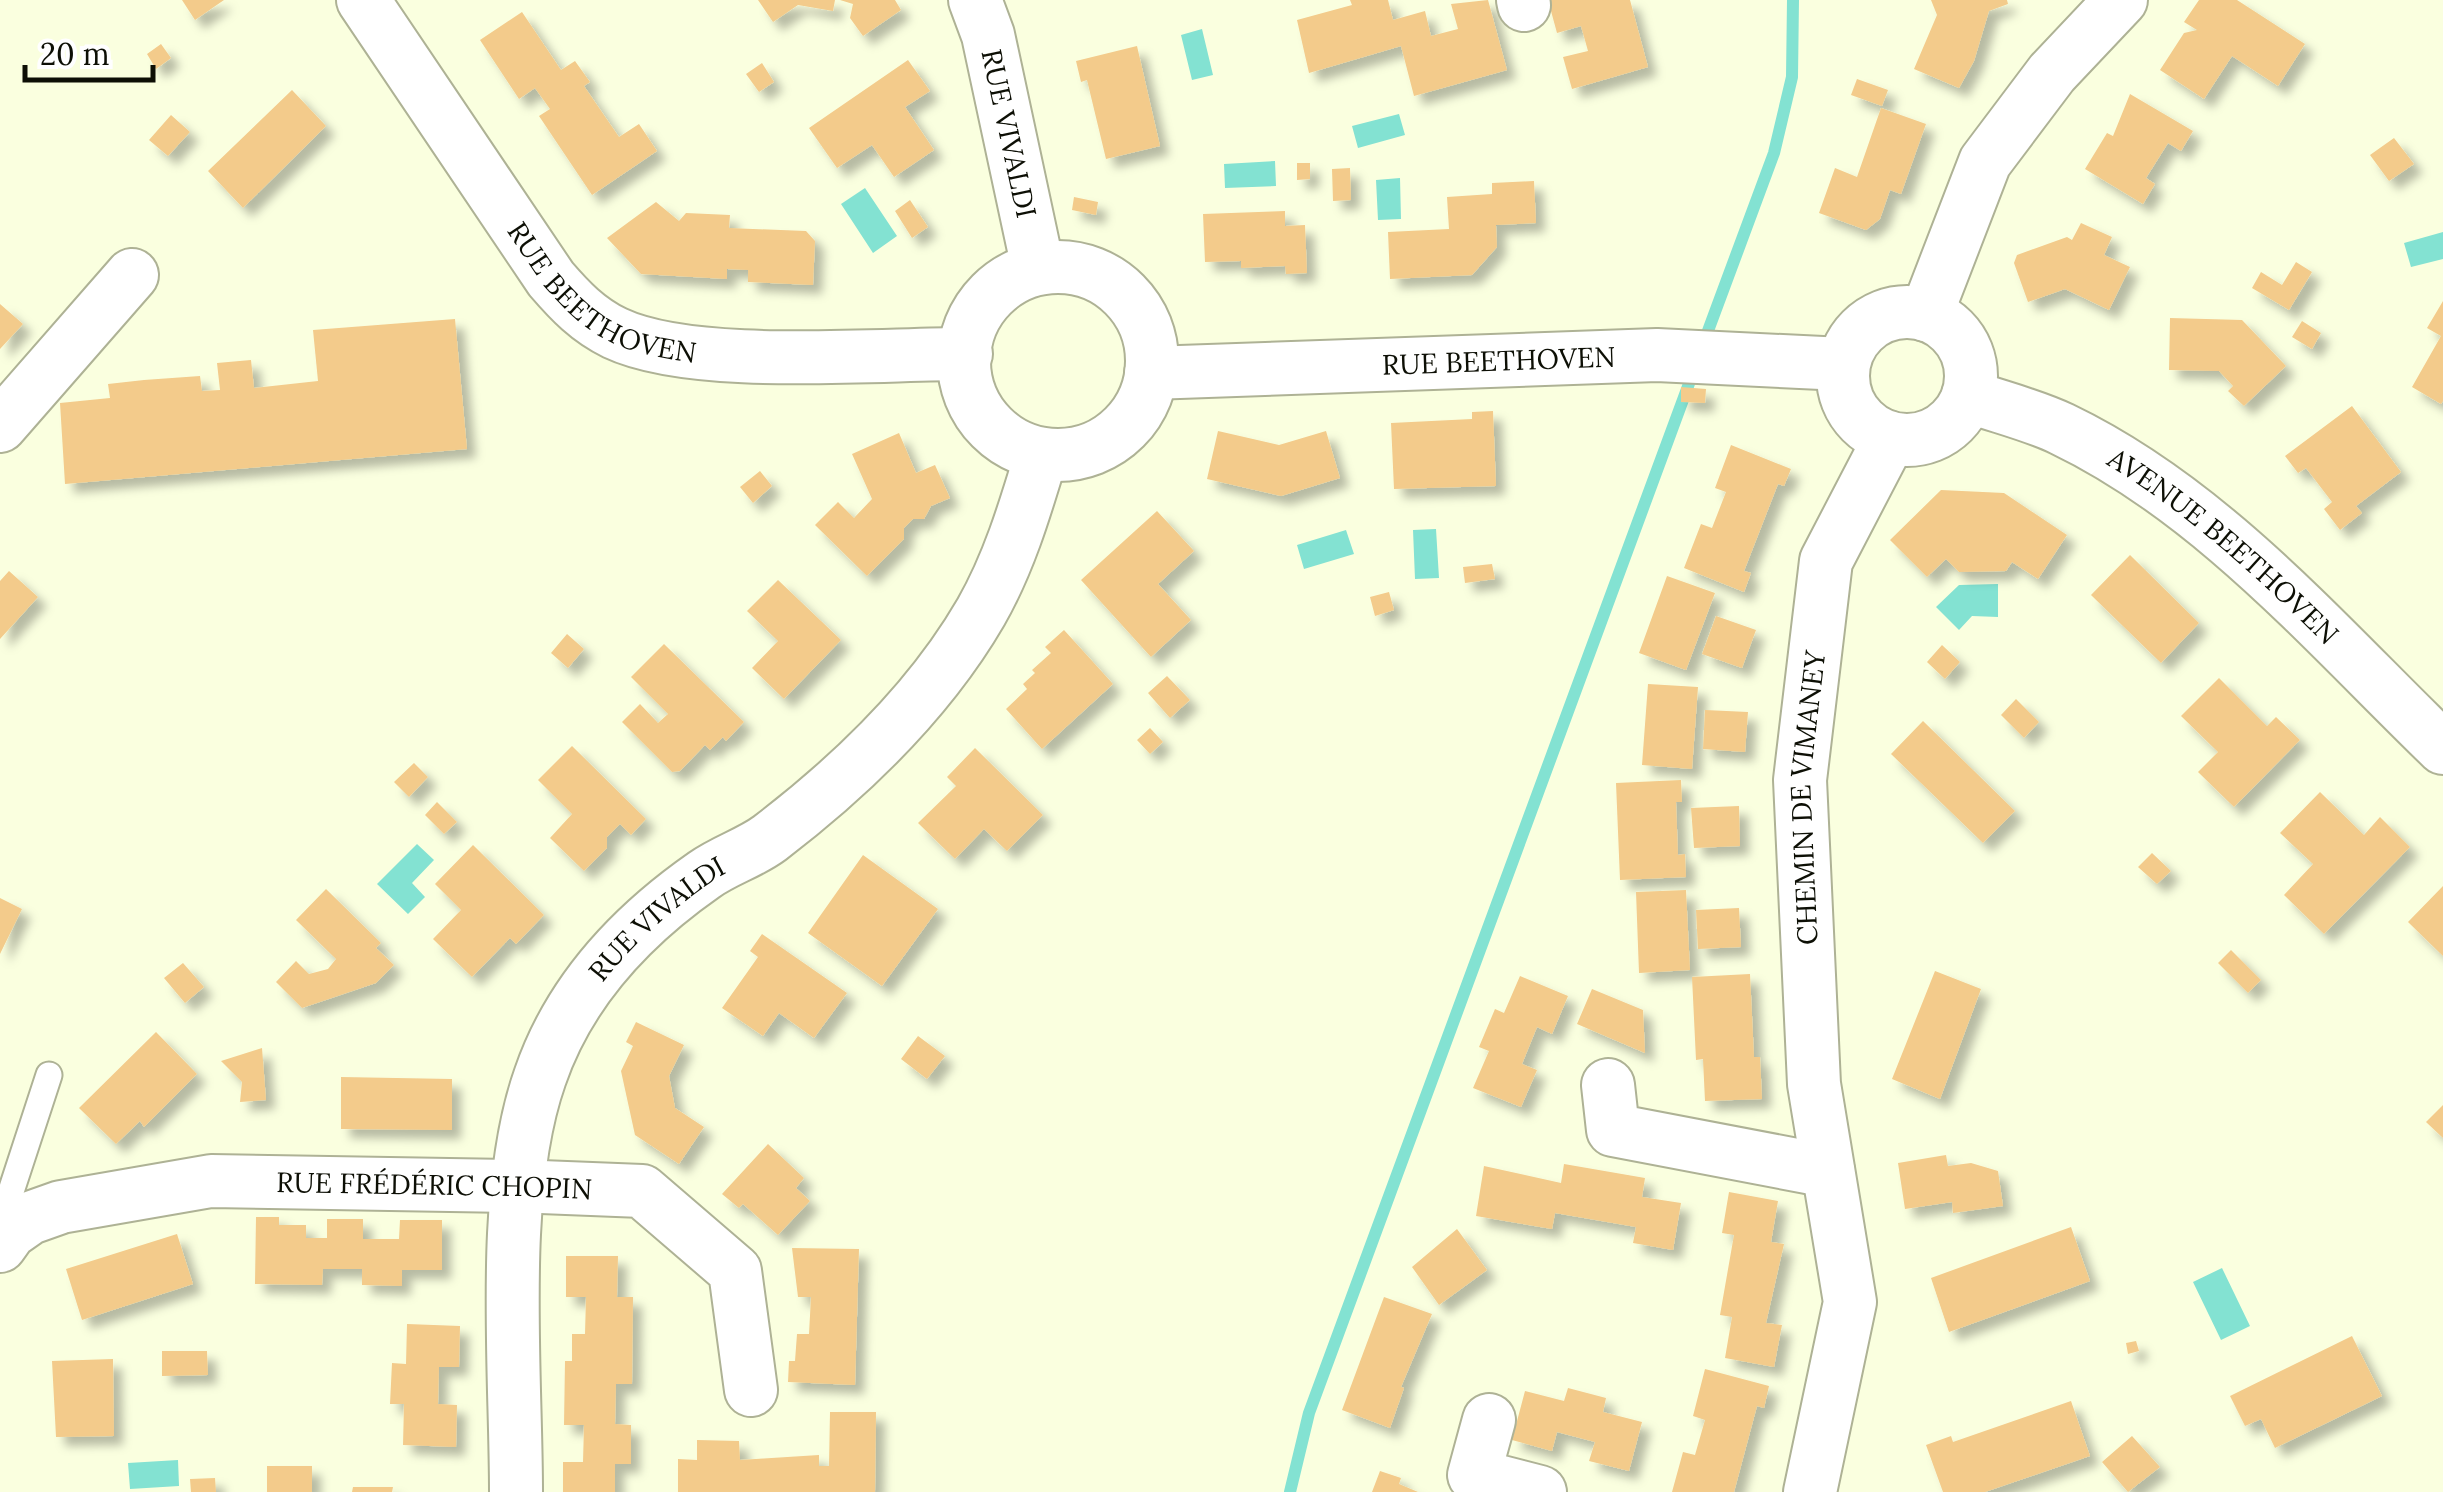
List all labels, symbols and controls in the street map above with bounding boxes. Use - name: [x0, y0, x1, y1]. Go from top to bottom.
- scale bar: [25, 20, 152, 82]
- text: 20 m: [40, 35, 109, 73]
- street label: RUE VIVALDI: [974, 46, 1045, 221]
- street label: RUE BEETHOVEN: [500, 215, 699, 371]
- street label: RUE BEETHOVEN: [1381, 338, 1616, 383]
- street label: AVENUE BEETHOVEN: [2101, 439, 2346, 652]
- street label: CHEMIN DE VIMANEY: [1782, 647, 1833, 946]
- street label: RUE VIVALDI: [580, 848, 731, 988]
- street label: RUE FRÉDÉRIC CHOPIN: [276, 1164, 593, 1207]

